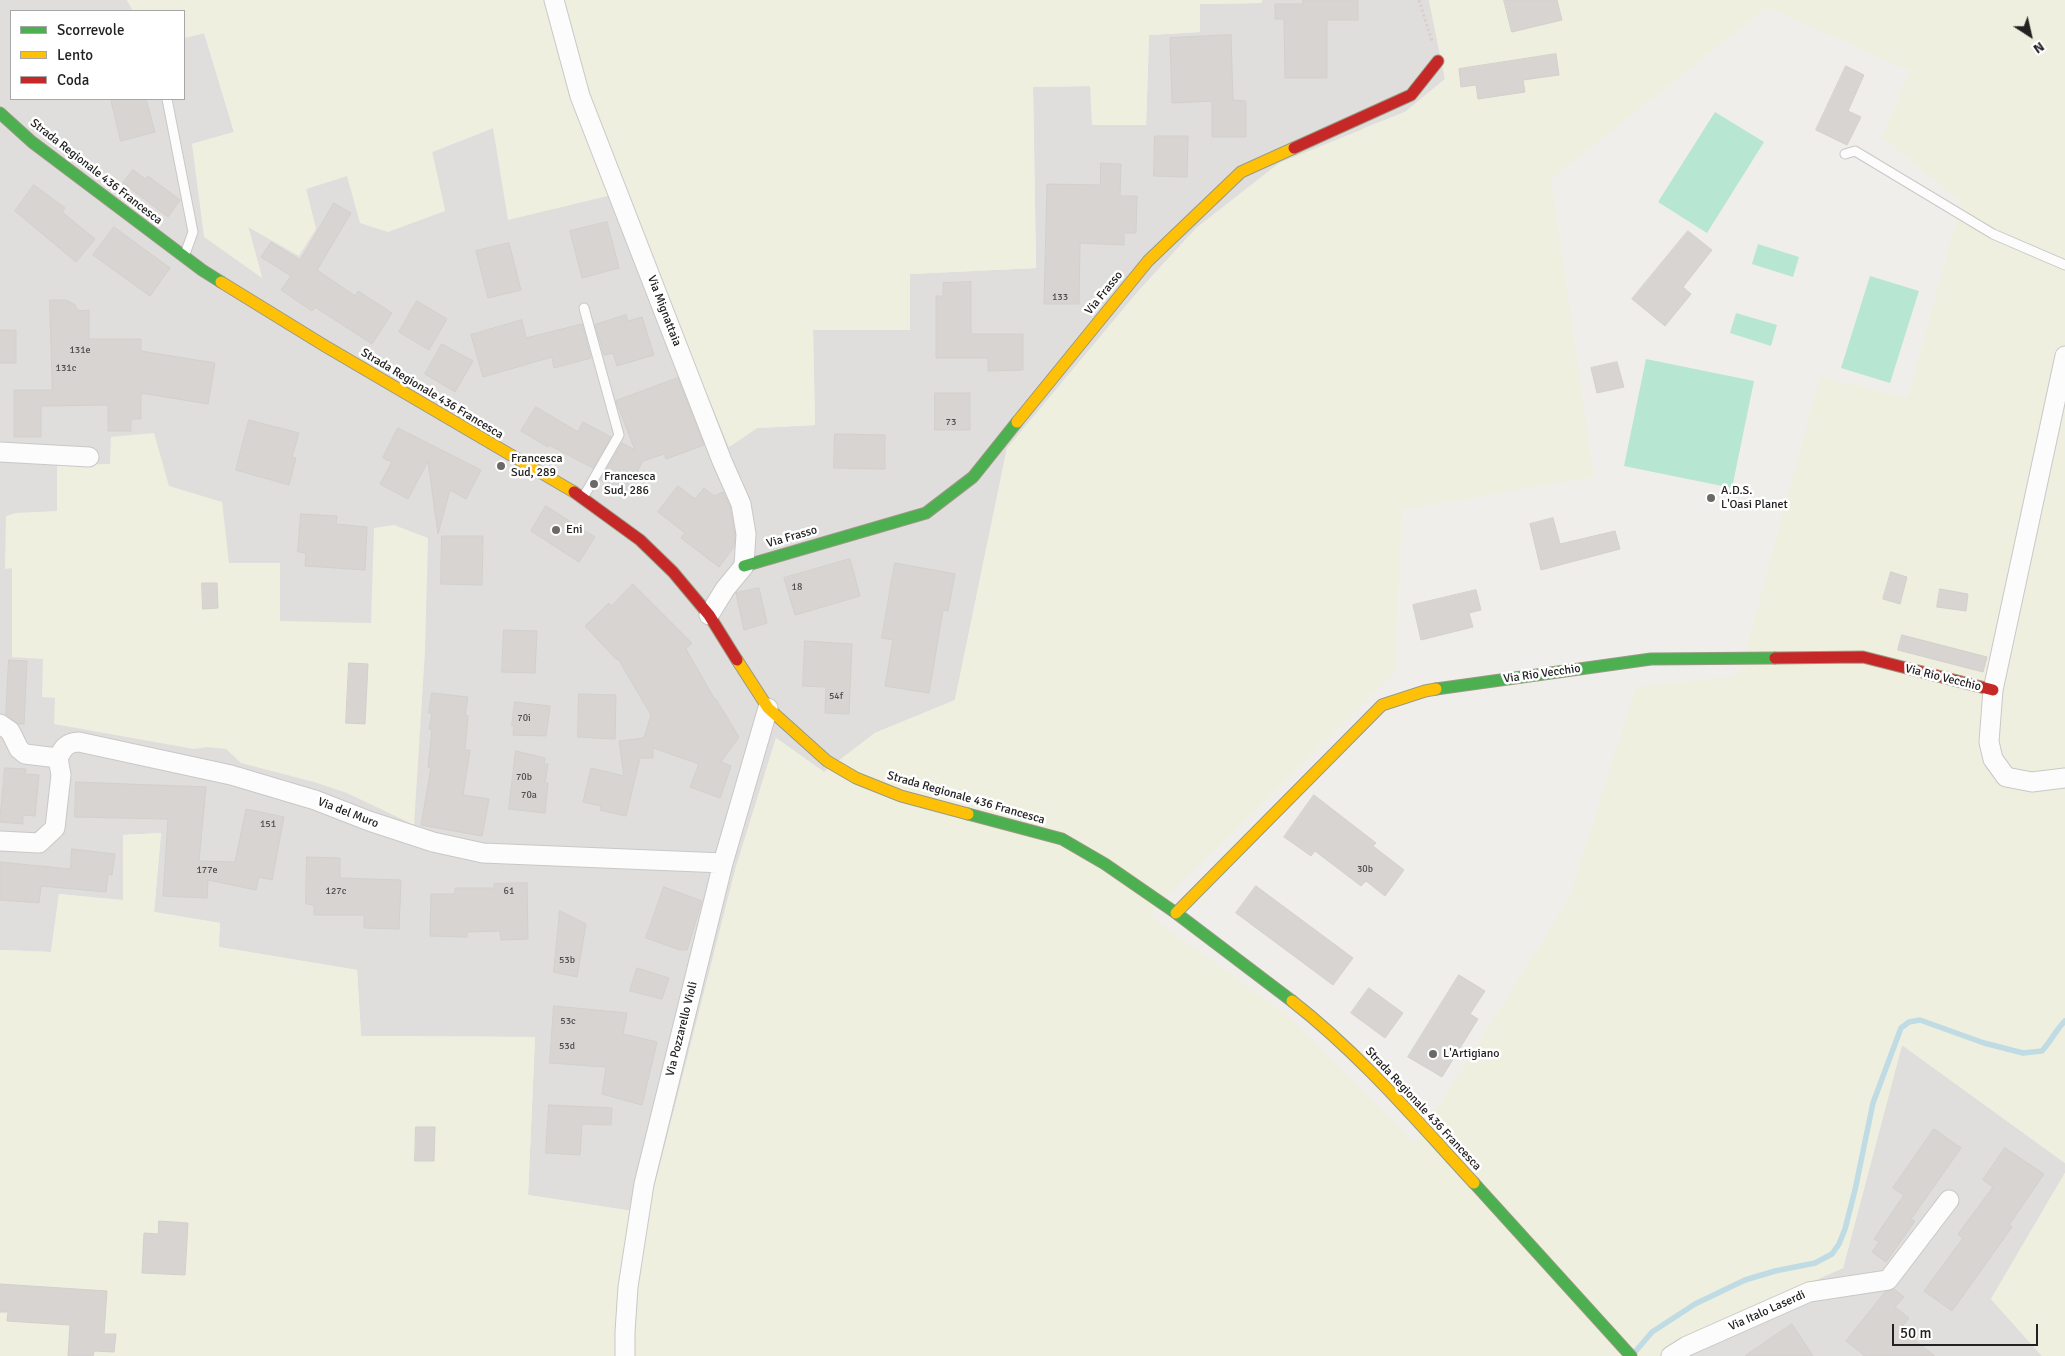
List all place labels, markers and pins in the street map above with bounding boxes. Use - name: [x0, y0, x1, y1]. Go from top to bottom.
- place label: Francesca Sud, 289: [511, 452, 563, 480]
- marker: Francesca Sud, 289: [495, 460, 507, 472]
- place label: Francesca Sud, 286: [604, 470, 656, 498]
- marker: Francesca Sud, 286: [588, 478, 600, 490]
- place label: A.D.S. L'Oasi Planet: [1721, 484, 1788, 512]
- marker: A.D.S. L'Oasi Planet: [1705, 492, 1717, 504]
- place label: Eni: [566, 523, 583, 537]
- marker: Eni: [550, 524, 562, 536]
- place label: L'Artigiano: [1443, 1047, 1500, 1061]
- marker: L'Artigiano: [1427, 1048, 1439, 1060]

